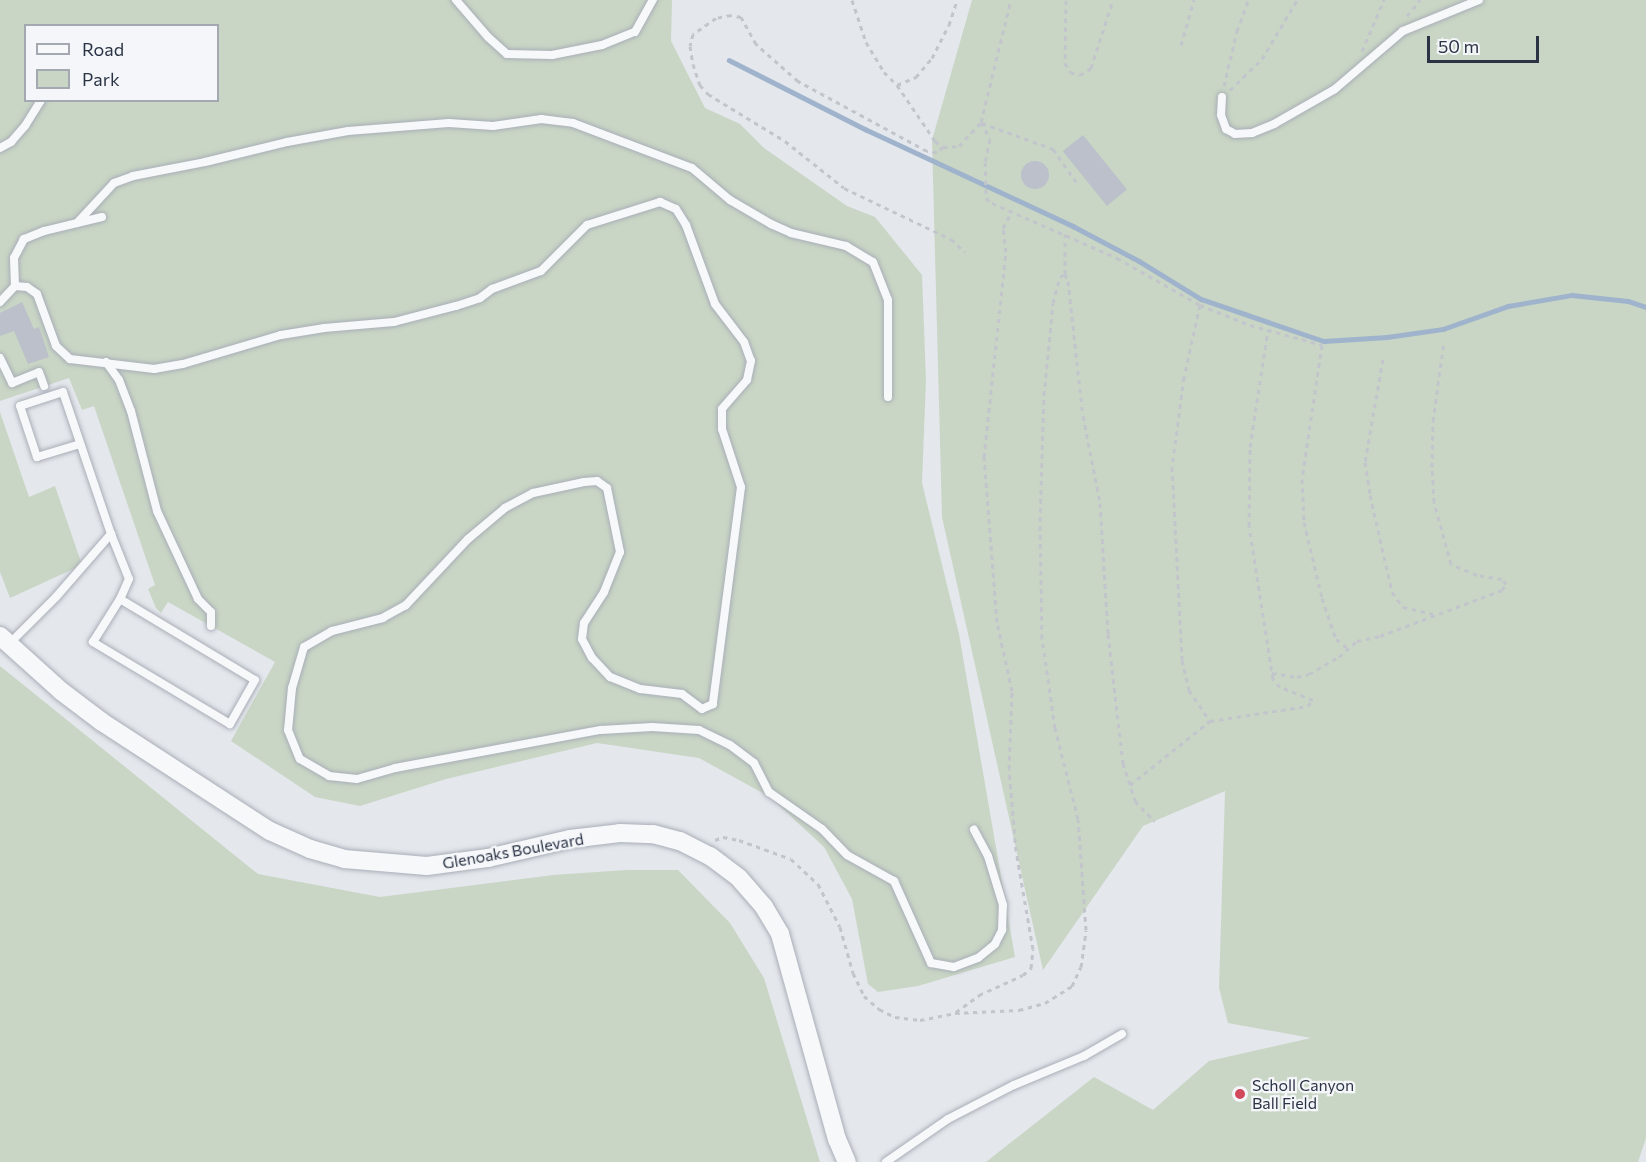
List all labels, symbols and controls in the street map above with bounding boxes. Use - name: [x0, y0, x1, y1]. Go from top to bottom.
- legend: [24, 24, 219, 102]
- scale bar: [1430, 24, 1542, 62]
- text: 50 m: [1438, 35, 1479, 57]
- text: Road: [82, 38, 124, 60]
- text: Park: [82, 68, 120, 90]
- street label: Glenoaks Boulevard: [441, 829, 585, 873]
- place label: Scholl Canyon Ball Field: [1252, 1075, 1354, 1113]
- marker: Scholl Canyon Ball Field: [1233, 1087, 1247, 1101]

